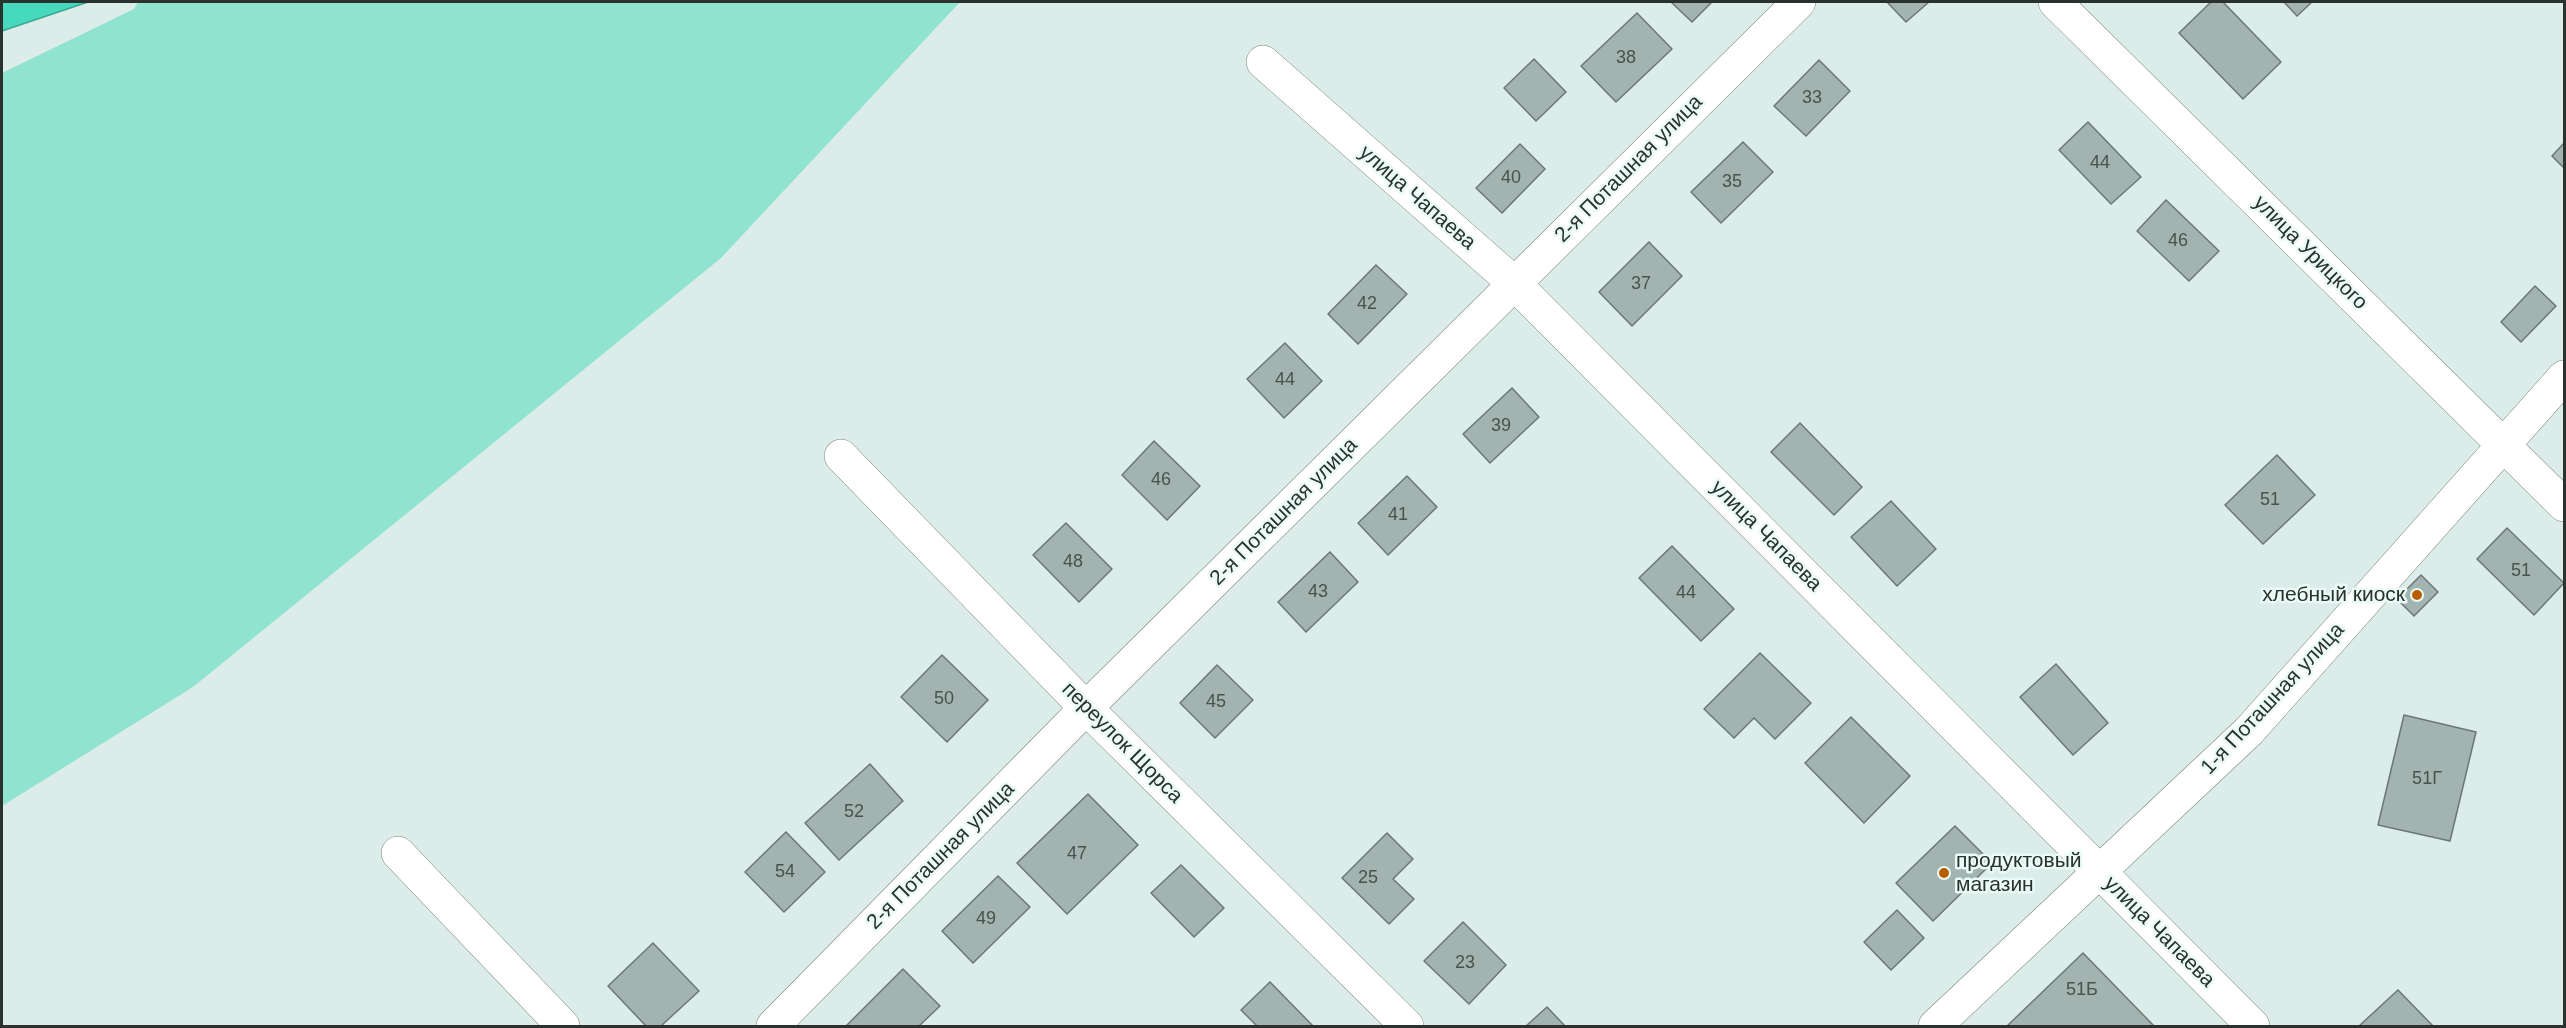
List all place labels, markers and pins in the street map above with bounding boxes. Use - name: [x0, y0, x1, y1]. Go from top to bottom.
- place label: хлебный киоск: [2262, 582, 2405, 608]
- marker: хлебный киоск: [2410, 588, 2424, 602]
- place label: продуктовый магазин: [1956, 848, 2081, 898]
- marker: продуктовый магазин: [1937, 866, 1951, 880]

